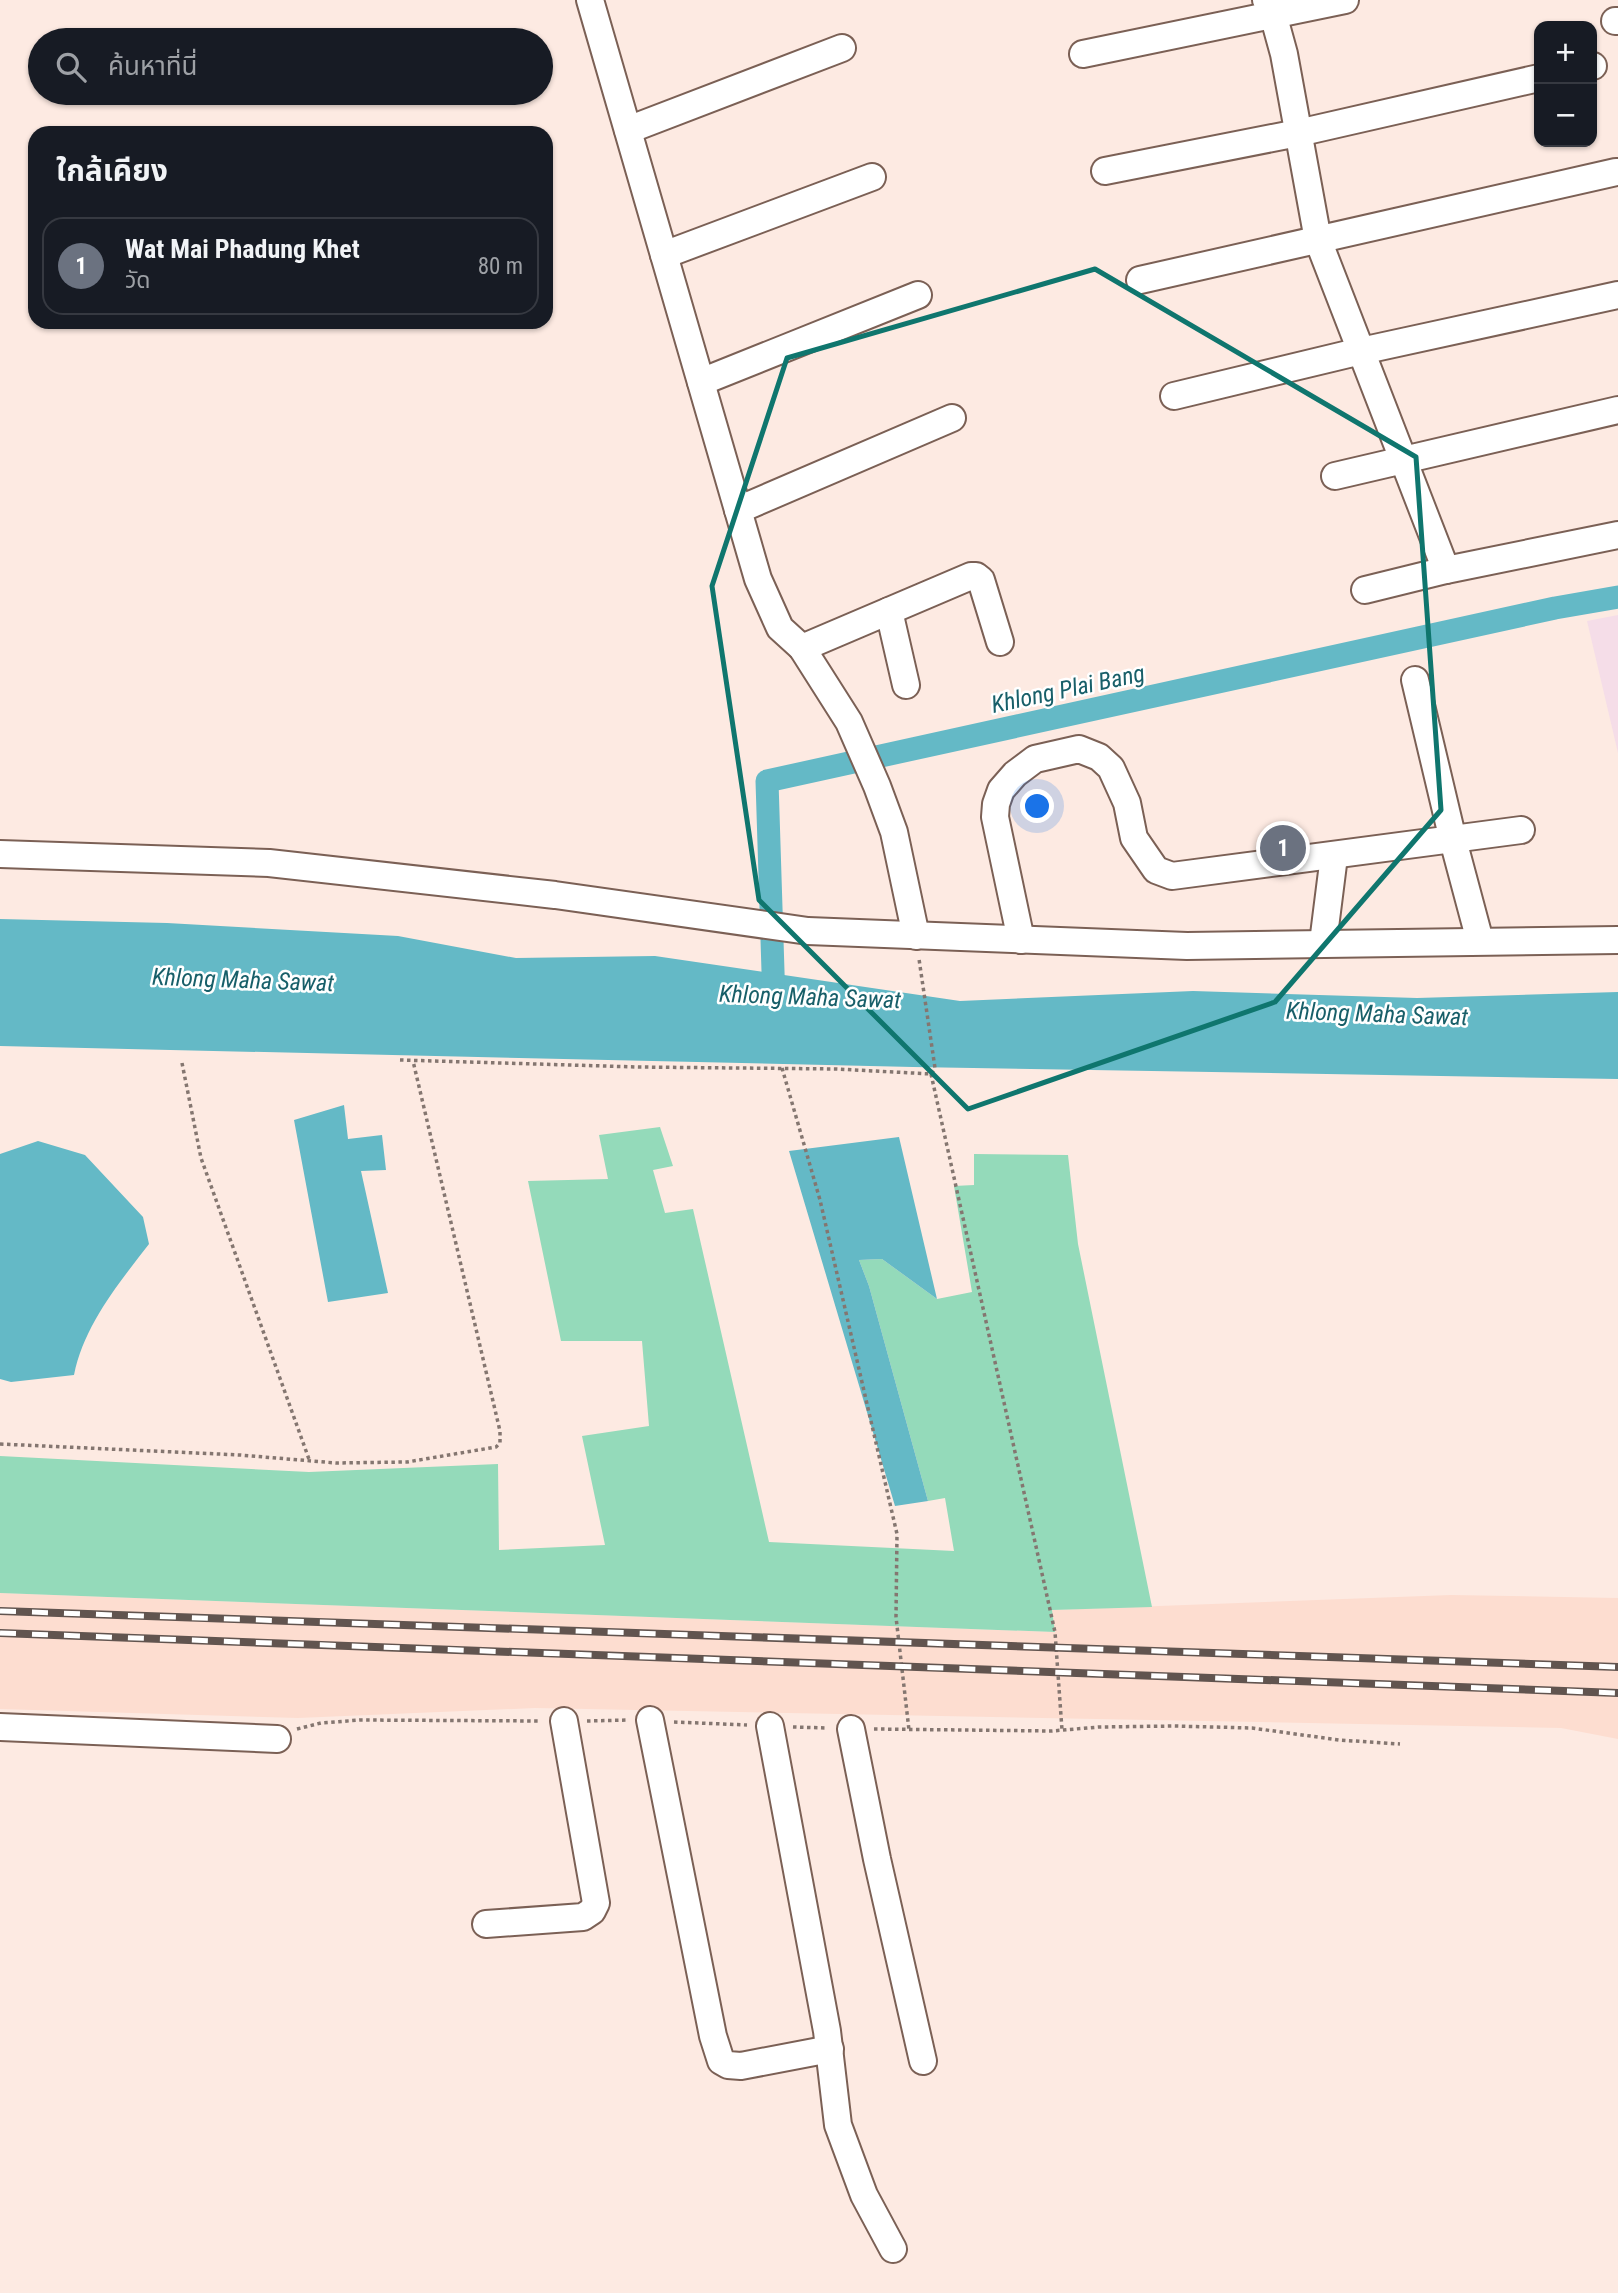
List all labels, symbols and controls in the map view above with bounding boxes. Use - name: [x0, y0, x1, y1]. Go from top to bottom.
- map controls: [1534, 21, 1597, 147]
- button: +: [1534, 21, 1597, 84]
- search box: [28, 28, 553, 105]
- icon: search: [52, 48, 90, 86]
- text: ค้นหาที่นี่: [108, 51, 198, 81]
- button: −: [1534, 84, 1597, 147]
- text: ใกล้เคียง: [56, 153, 168, 188]
- text: Wat Mai Phadung Khet: [125, 234, 360, 264]
- text: 1: [75, 253, 87, 280]
- text: 80 m: [478, 253, 523, 280]
- text: วัด: [125, 267, 150, 294]
- water label: Khlong Plai Bang: [989, 659, 1147, 719]
- your location: [1020, 789, 1054, 823]
- pin: 1: [1260, 822, 1306, 874]
- water label: Khlong Maha Sawat: [151, 963, 335, 997]
- water label: Khlong Maha Sawat: [718, 980, 902, 1014]
- water label: Khlong Maha Sawat: [1285, 997, 1469, 1031]

